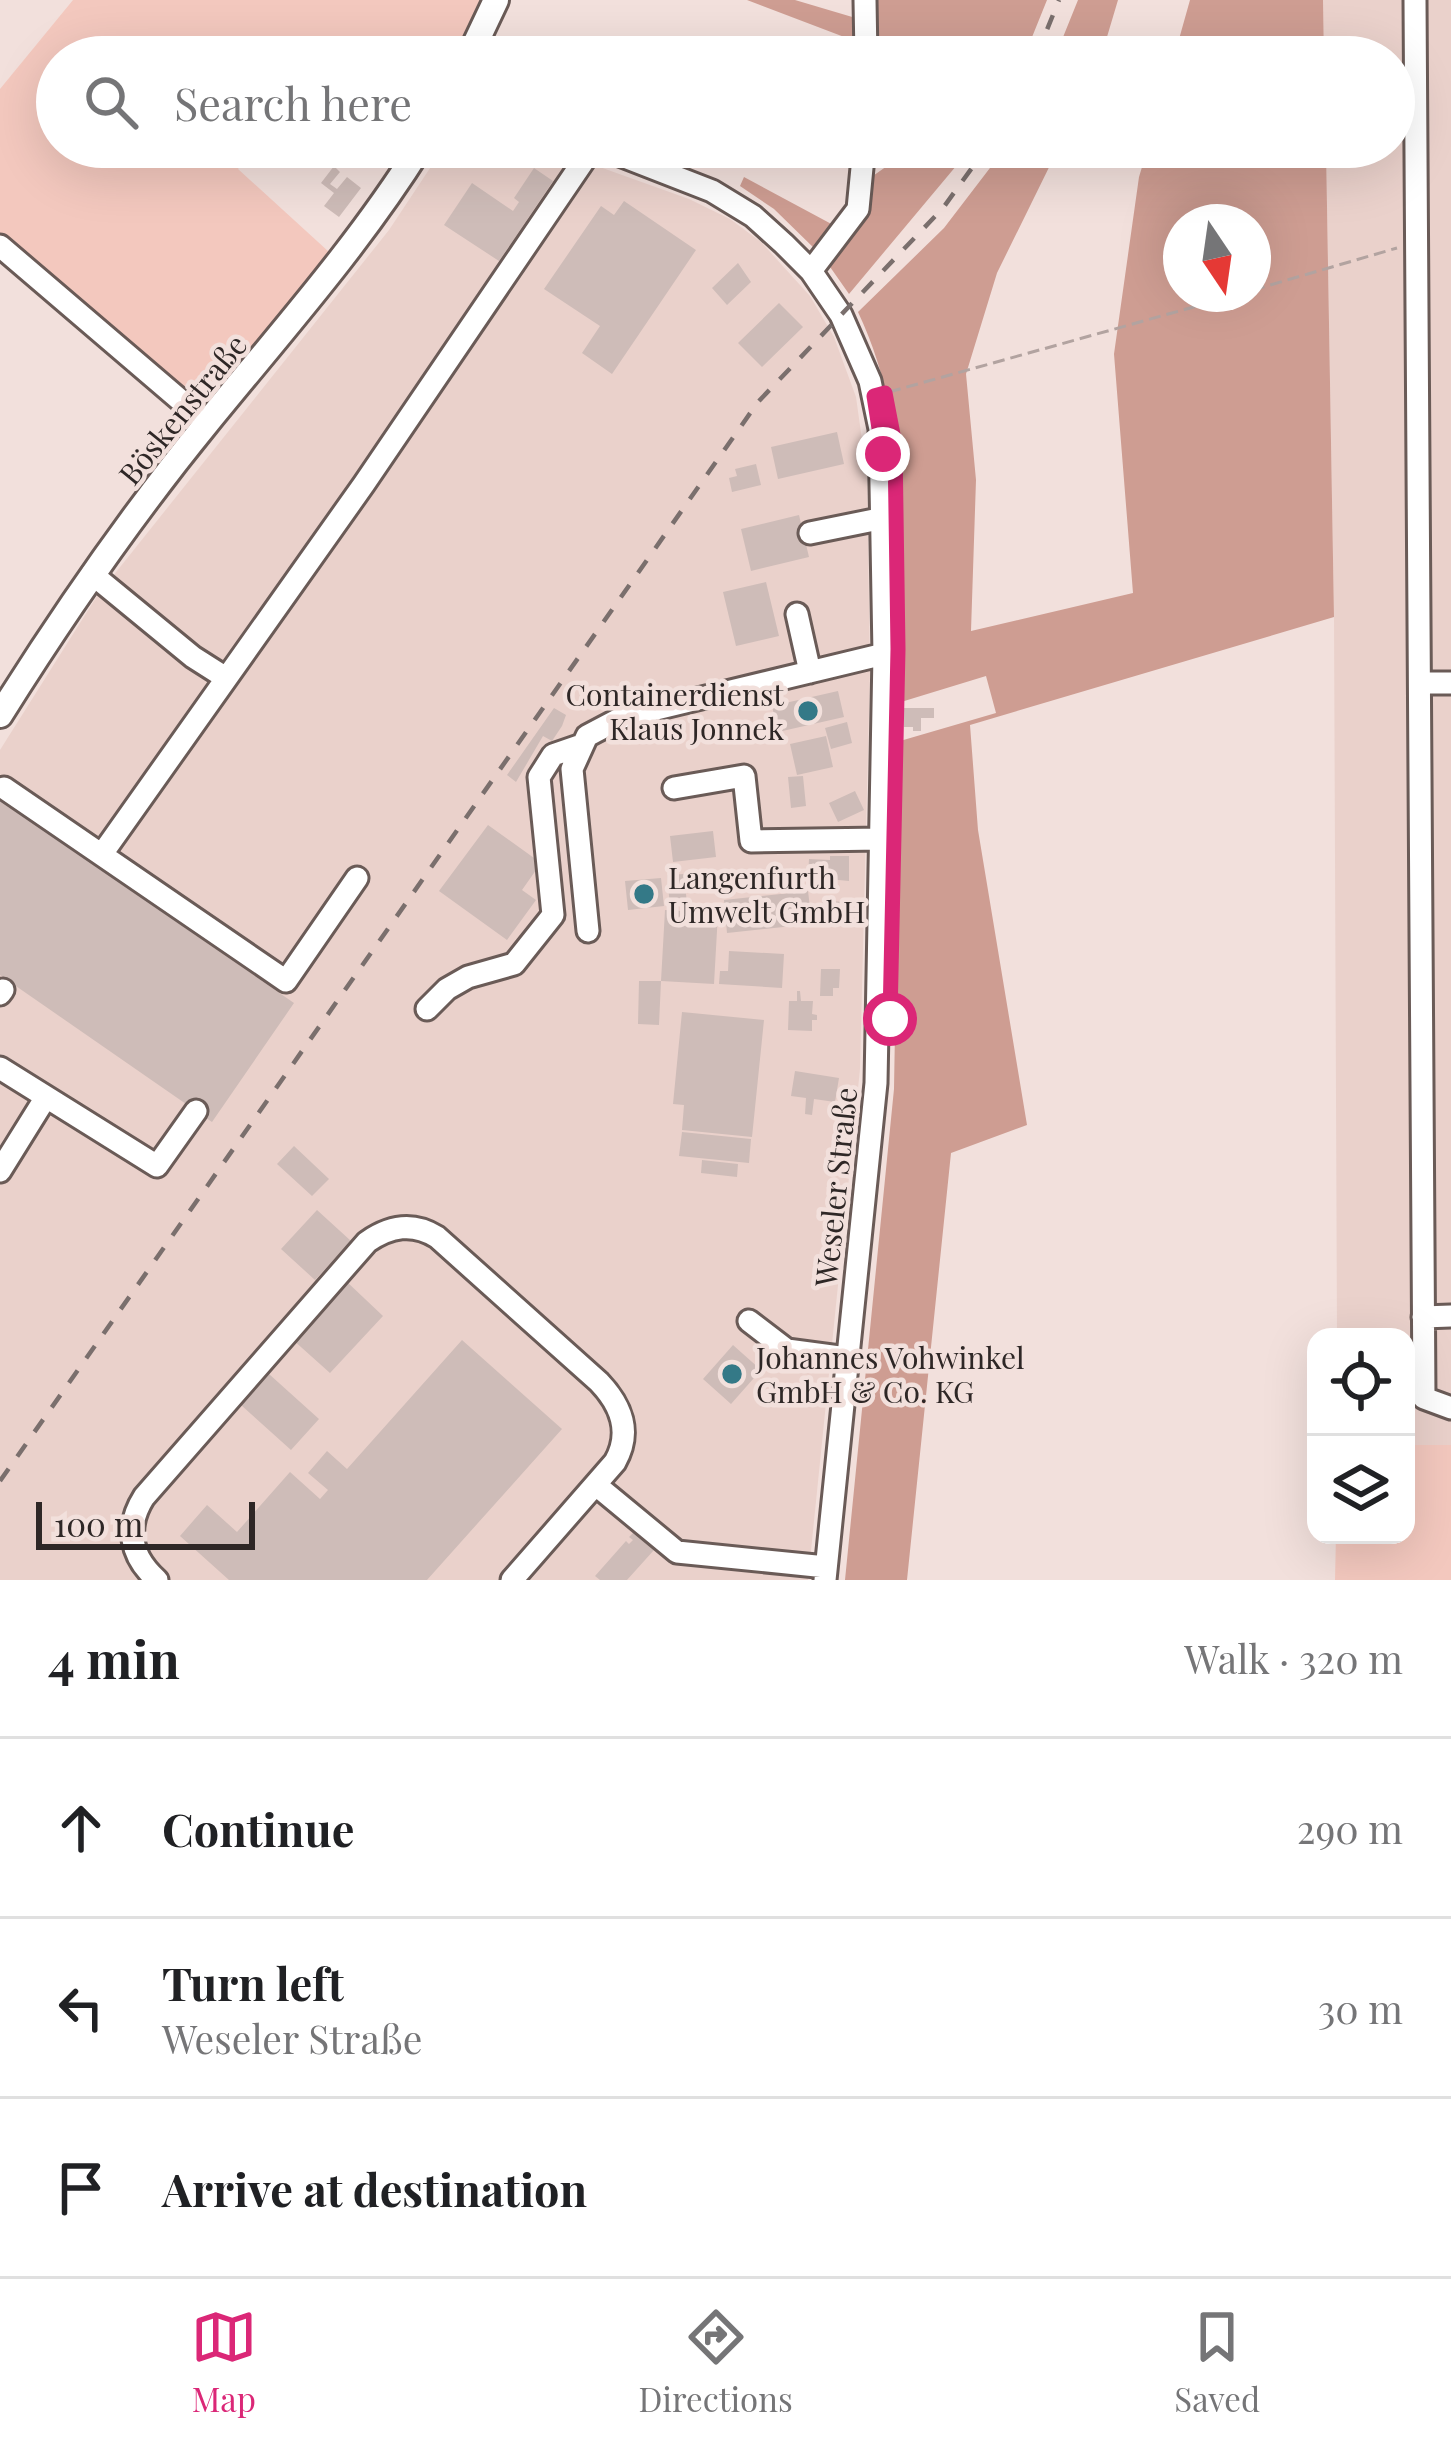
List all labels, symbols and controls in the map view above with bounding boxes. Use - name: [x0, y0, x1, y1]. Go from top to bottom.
- search box: [36, 36, 1415, 168]
- icon: search: [78, 69, 144, 135]
- text: Search here: [174, 72, 412, 132]
- north arrow: [1163, 204, 1271, 312]
- street label: Böskenstraße: [109, 326, 255, 492]
- route end: [856, 427, 910, 481]
- place label: Containerdienst Klaus Jonnek: [565, 674, 784, 748]
- marker: Containerdienst Klaus Jonnek: [795, 698, 821, 724]
- place label: Langenfurth Umwelt GmbH: [668, 857, 865, 931]
- marker: Langenfurth Umwelt GmbH: [631, 881, 657, 907]
- route start: [863, 992, 917, 1046]
- street label: Weseler Straße: [805, 1085, 865, 1290]
- map controls: [1307, 1328, 1415, 1544]
- button: locate: [1307, 1328, 1415, 1436]
- place label: Johannes Vohwinkel GmbH & Co. KG: [755, 1337, 1025, 1411]
- marker: Johannes Vohwinkel GmbH & Co. KG: [719, 1361, 745, 1387]
- button: layers: [1307, 1436, 1415, 1544]
- scale bar: [36, 1496, 255, 1549]
- text: 100 m: [54, 1501, 143, 1545]
- text: 4 min: [48, 1624, 180, 1692]
- text: Walk · 320 m: [1184, 1632, 1403, 1684]
- icon: ahead: [48, 1795, 114, 1861]
- text: Continue: [162, 1798, 354, 1858]
- text: 290 m: [1297, 1802, 1403, 1854]
- text: Turn left: [162, 1952, 344, 2012]
- icon: left: [48, 1975, 114, 2041]
- text: 30 m: [1318, 1982, 1403, 2034]
- text: Weseler Straße: [162, 2012, 422, 2064]
- icon: arrive: [48, 2155, 114, 2221]
- text: Arrive at destination: [162, 2158, 587, 2218]
- tab: Map: [191, 2304, 257, 2420]
- tab: Directions: [638, 2304, 793, 2420]
- tab: Saved: [1174, 2304, 1260, 2420]

